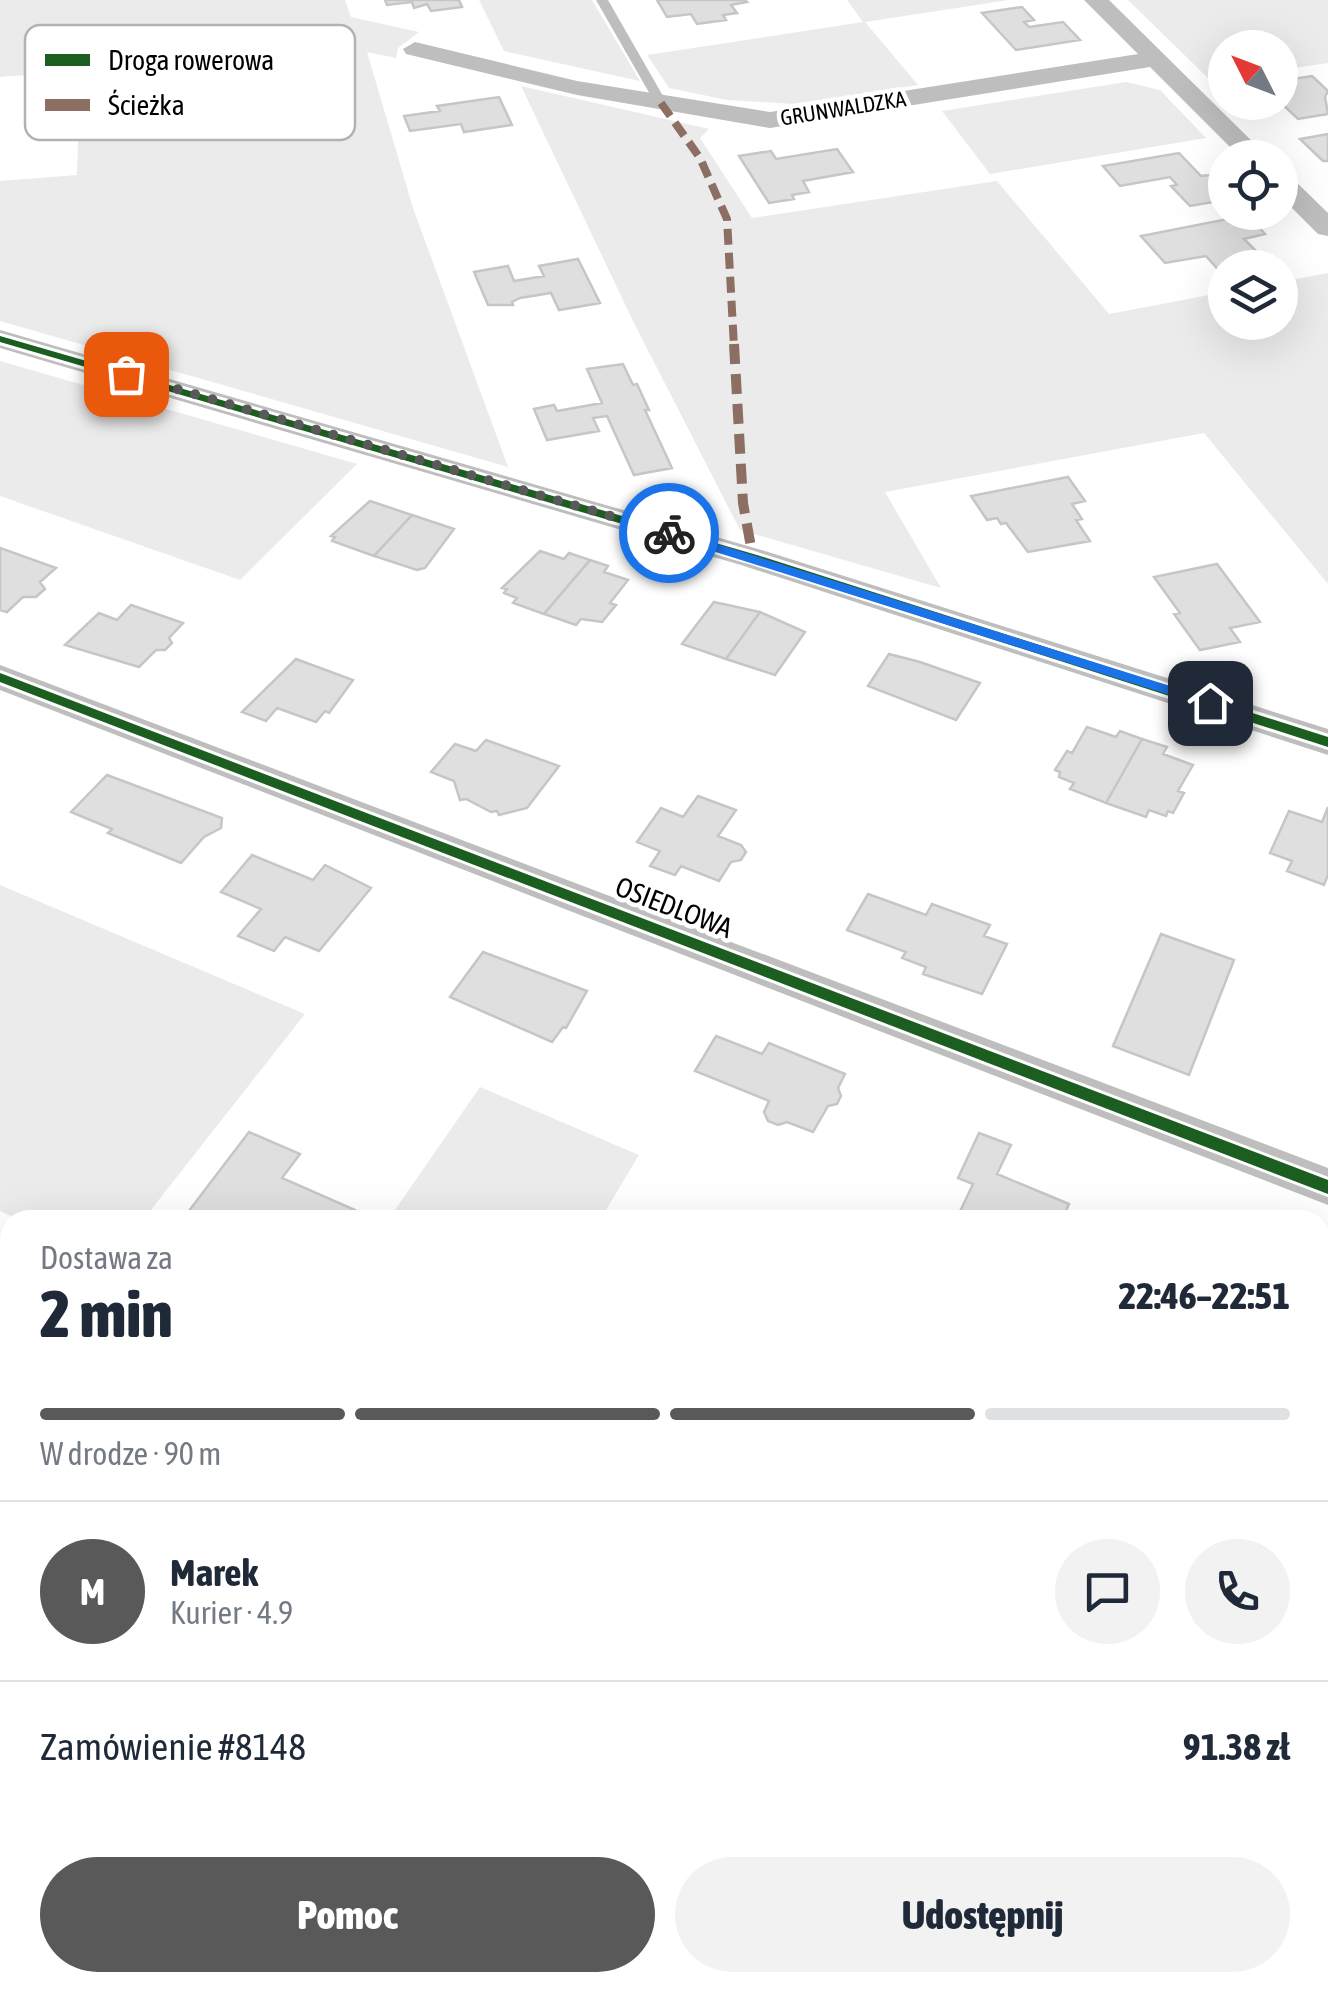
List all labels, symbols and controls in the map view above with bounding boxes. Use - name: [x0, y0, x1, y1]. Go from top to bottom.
- legend: [25, 25, 355, 140]
- north arrow: [1208, 30, 1298, 120]
- map controls: [1208, 30, 1298, 340]
- text: Droga rowerowa: [108, 44, 274, 76]
- street label: GRUNWALDZKA: [778, 85, 908, 131]
- text: Ścieżka: [108, 89, 185, 121]
- button: locate: [1208, 140, 1298, 230]
- button: layers: [1208, 250, 1298, 340]
- pin: [84, 332, 169, 417]
- icon: bag: [99, 347, 154, 402]
- courier: [619, 483, 719, 583]
- icon: bike: [642, 506, 697, 561]
- pin: [1168, 661, 1253, 746]
- icon: home: [1183, 676, 1238, 731]
- street label: OSIEDLOWA: [611, 870, 737, 944]
- text: Dostawa za: [40, 1239, 173, 1276]
- text: 22:46–22:51: [1118, 1274, 1290, 1317]
- text: 2 min: [40, 1276, 173, 1351]
- text: W drodze · 90 m: [40, 1435, 221, 1472]
- button: chat: [1055, 1539, 1160, 1644]
- button: phone: [1185, 1539, 1290, 1644]
- text: Marek: [170, 1551, 258, 1594]
- text: M: [80, 1570, 105, 1613]
- text: Kurier · 4.9: [170, 1594, 293, 1631]
- text: Zamówienie #8148: [40, 1725, 306, 1768]
- text: 91.38 zł: [1183, 1725, 1290, 1768]
- button: Pomoc: [40, 1857, 655, 1972]
- button: Udostępnij: [675, 1857, 1290, 1972]

